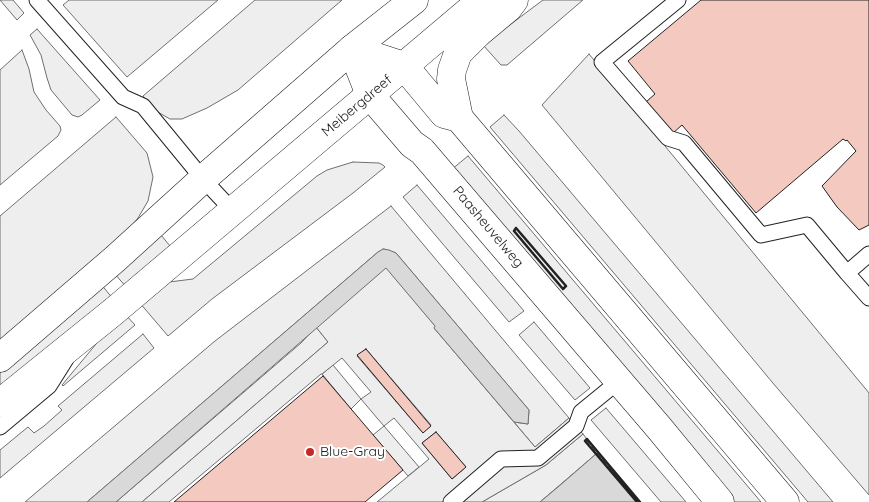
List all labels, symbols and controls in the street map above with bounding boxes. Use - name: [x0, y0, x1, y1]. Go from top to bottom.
- street label: Meibergdreef: [318, 72, 396, 140]
- street label: Paasheuvelweg: [449, 183, 527, 271]
- place label: Blue-Gray: [320, 444, 385, 460]
- marker: Blue-Gray: [304, 446, 316, 458]

